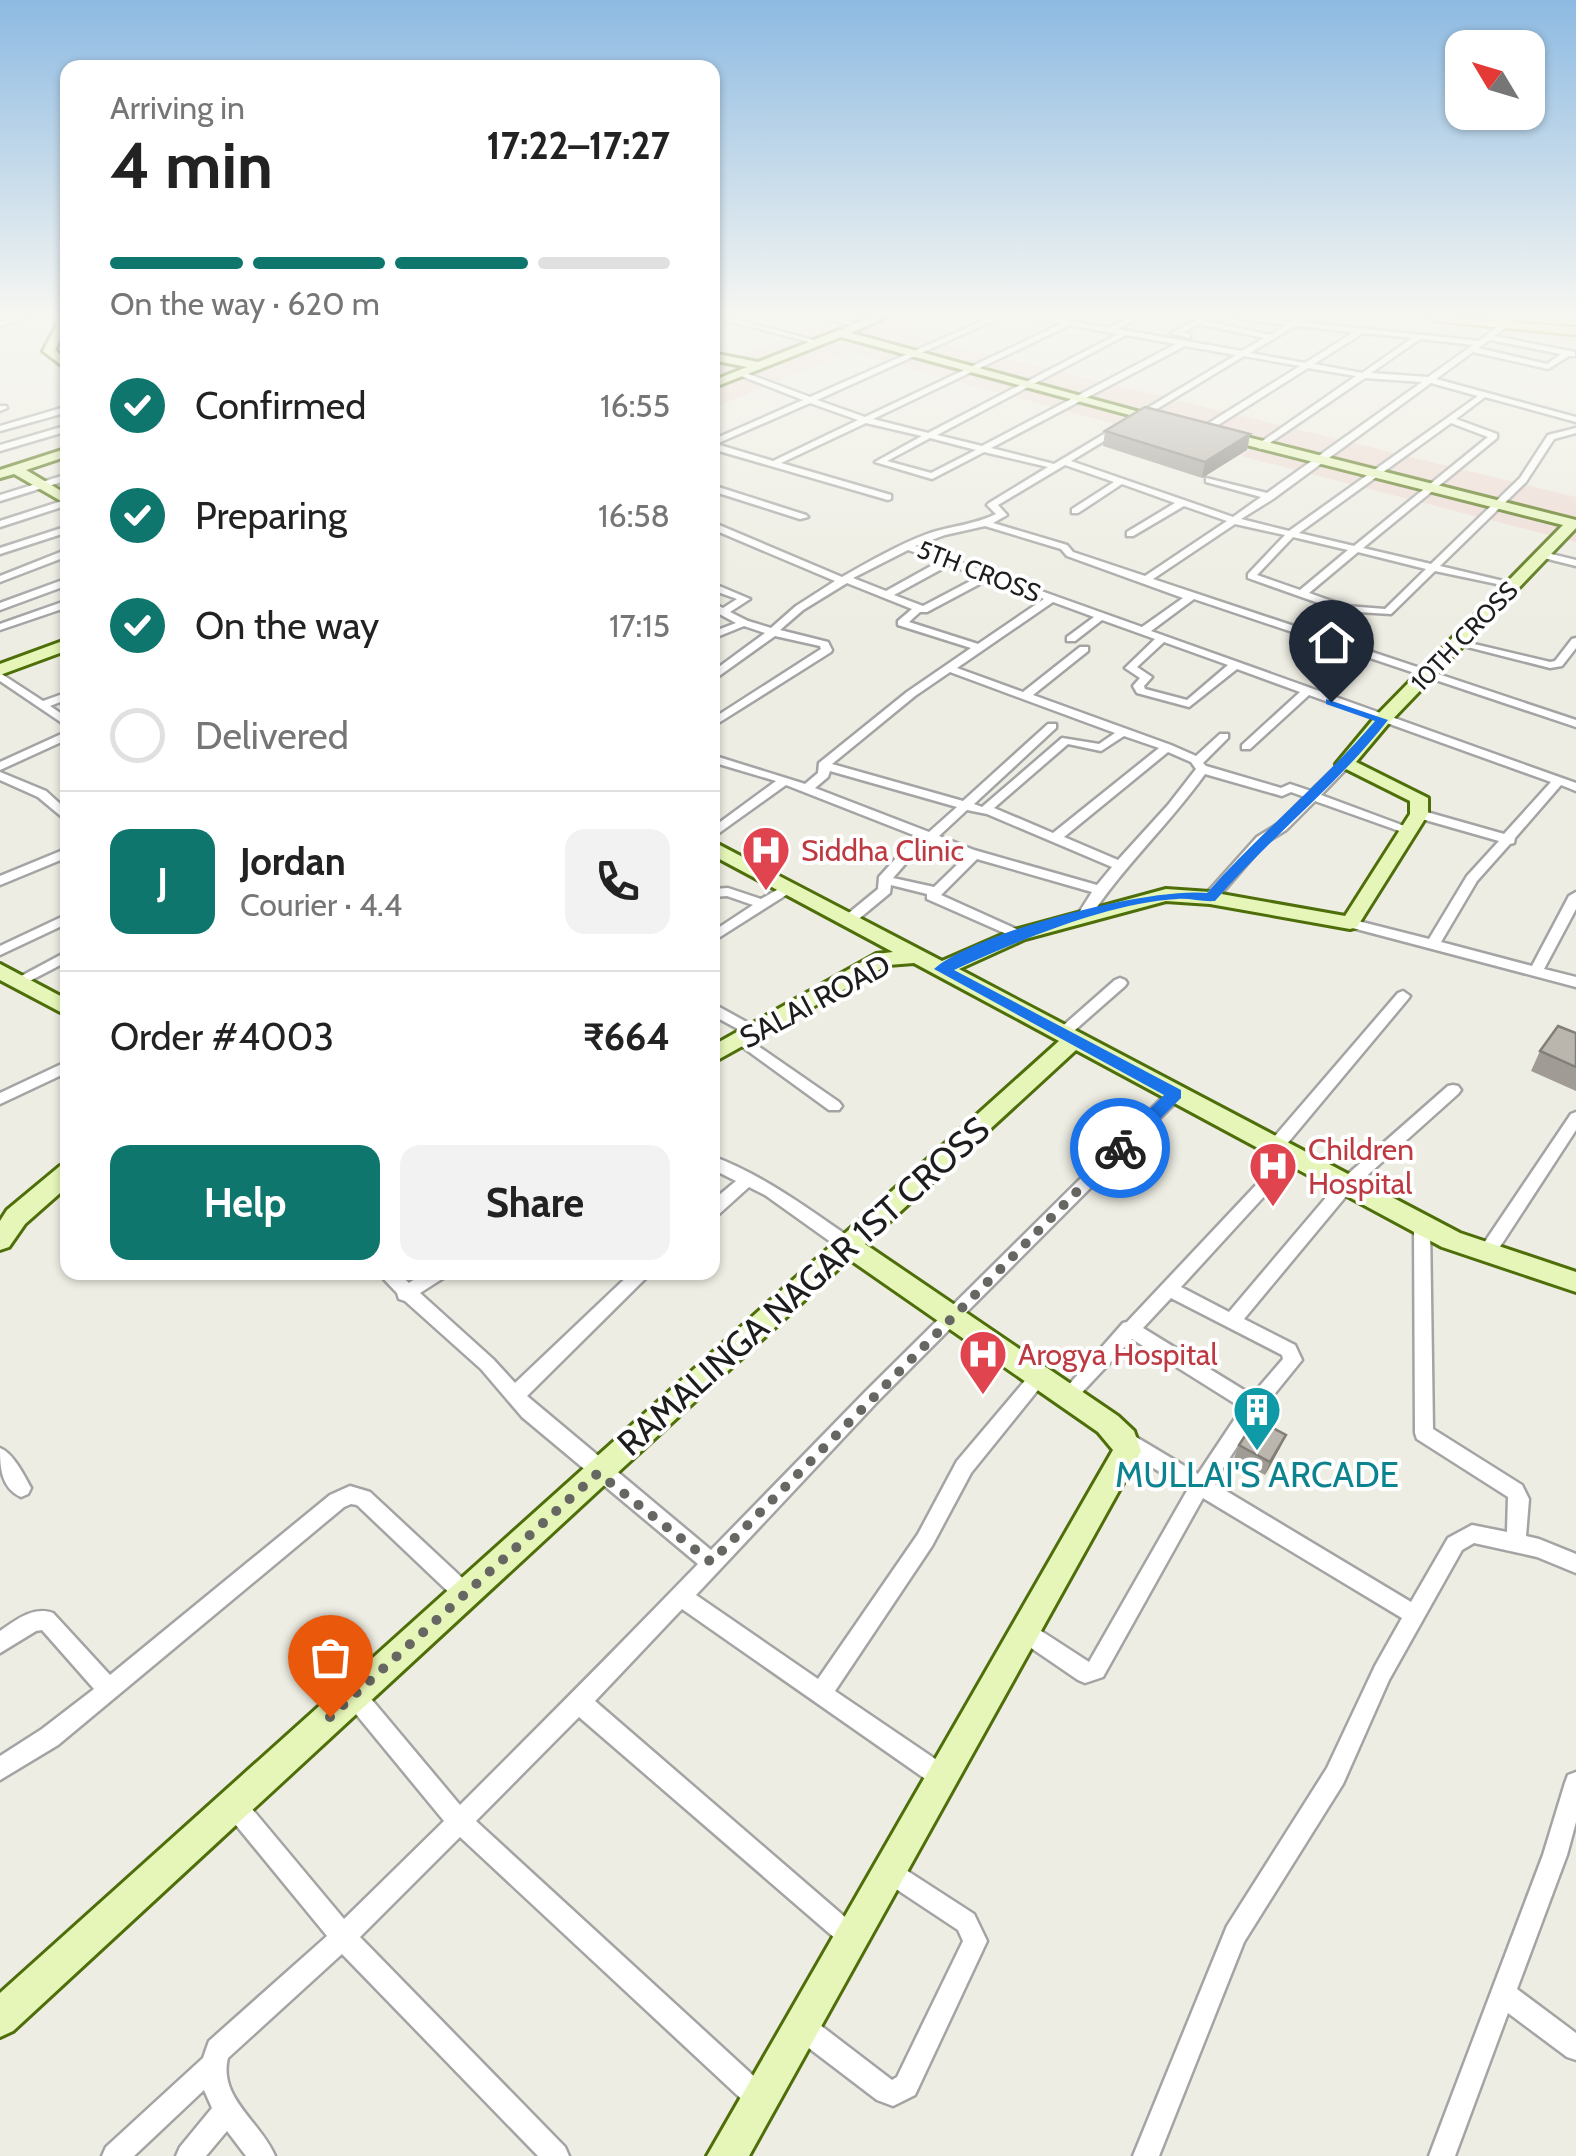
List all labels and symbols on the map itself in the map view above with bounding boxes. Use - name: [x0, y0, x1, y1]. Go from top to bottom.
- north arrow: [1445, 30, 1545, 130]
- street label: 5TH CROSS: [913, 534, 1045, 608]
- street label: 10TH CROSS: [1404, 575, 1524, 697]
- pin: [1289, 600, 1374, 703]
- hospital icon: Siddha Clinic: [740, 824, 792, 892]
- place label: Siddha Clinic: [801, 832, 964, 869]
- street label: SALAI ROAD: [733, 946, 897, 1056]
- courier: [1070, 1098, 1170, 1198]
- street label: RAMALINGA NAGAR 1ST CROSS: [608, 1108, 998, 1464]
- place label: Children Hospital: [1308, 1131, 1414, 1202]
- hospital icon: Children Hospital: [1247, 1140, 1299, 1208]
- hospital icon: Arogya Hospital: [957, 1328, 1009, 1396]
- place label: Arogya Hospital: [1018, 1336, 1217, 1373]
- building icon: MULLAI'S ARCADE: [1231, 1384, 1283, 1452]
- place label: MULLAI'S ARCADE: [1115, 1453, 1399, 1496]
- pin: [288, 1615, 373, 1718]

